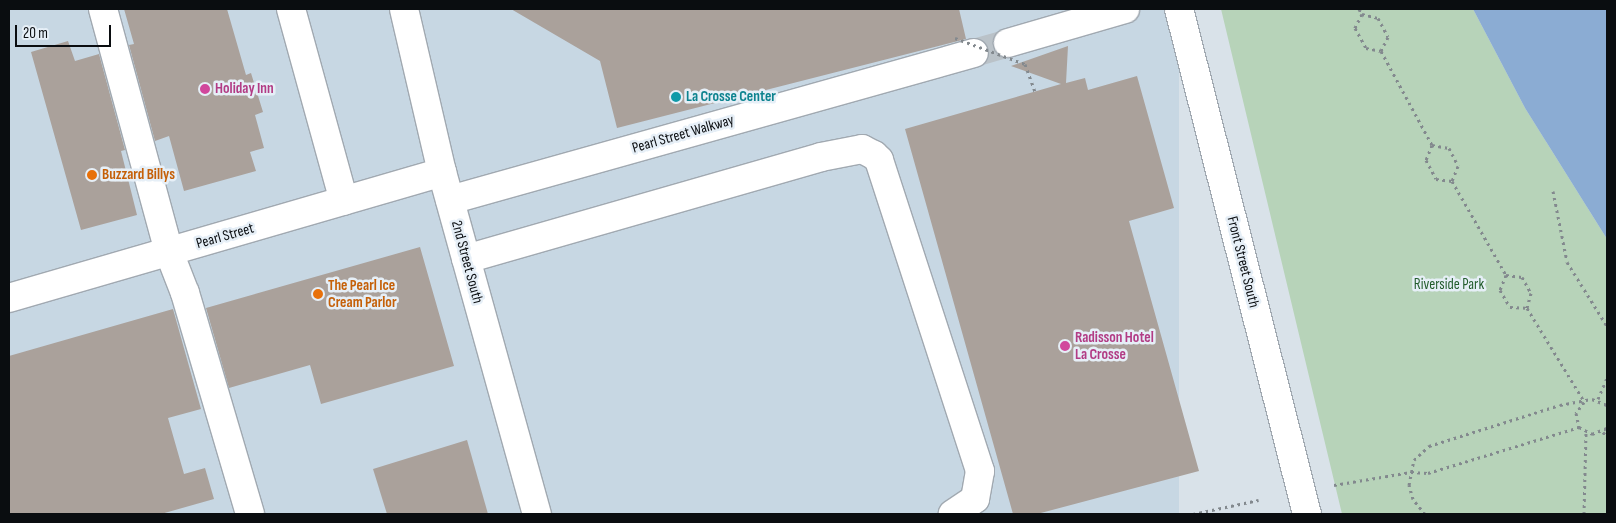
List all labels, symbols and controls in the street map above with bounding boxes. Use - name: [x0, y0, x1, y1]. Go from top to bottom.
- scale bar: [18, 15, 114, 47]
- text: 20 m: [23, 24, 48, 43]
- place label: Holiday Inn: [215, 80, 274, 98]
- marker: Holiday Inn: [199, 83, 211, 95]
- place label: La Crosse Center: [686, 88, 776, 106]
- marker: La Crosse Center: [670, 91, 682, 103]
- street label: Pearl Street Walkway: [630, 111, 736, 157]
- place label: Buzzard Billys: [102, 166, 175, 184]
- marker: Buzzard Billys: [86, 169, 98, 181]
- street label: Front Street South: [1223, 215, 1263, 309]
- street label: Pearl Street: [194, 219, 256, 253]
- street label: 2nd Street South: [447, 219, 487, 305]
- place label: The Pearl Ice Cream Parlor: [328, 276, 397, 311]
- park label: Riverside Park: [1414, 276, 1484, 294]
- marker: The Pearl Ice Cream Parlor: [312, 288, 324, 300]
- place label: Radisson Hotel La Crosse: [1075, 328, 1154, 363]
- marker: Radisson Hotel La Crosse: [1059, 340, 1071, 352]

